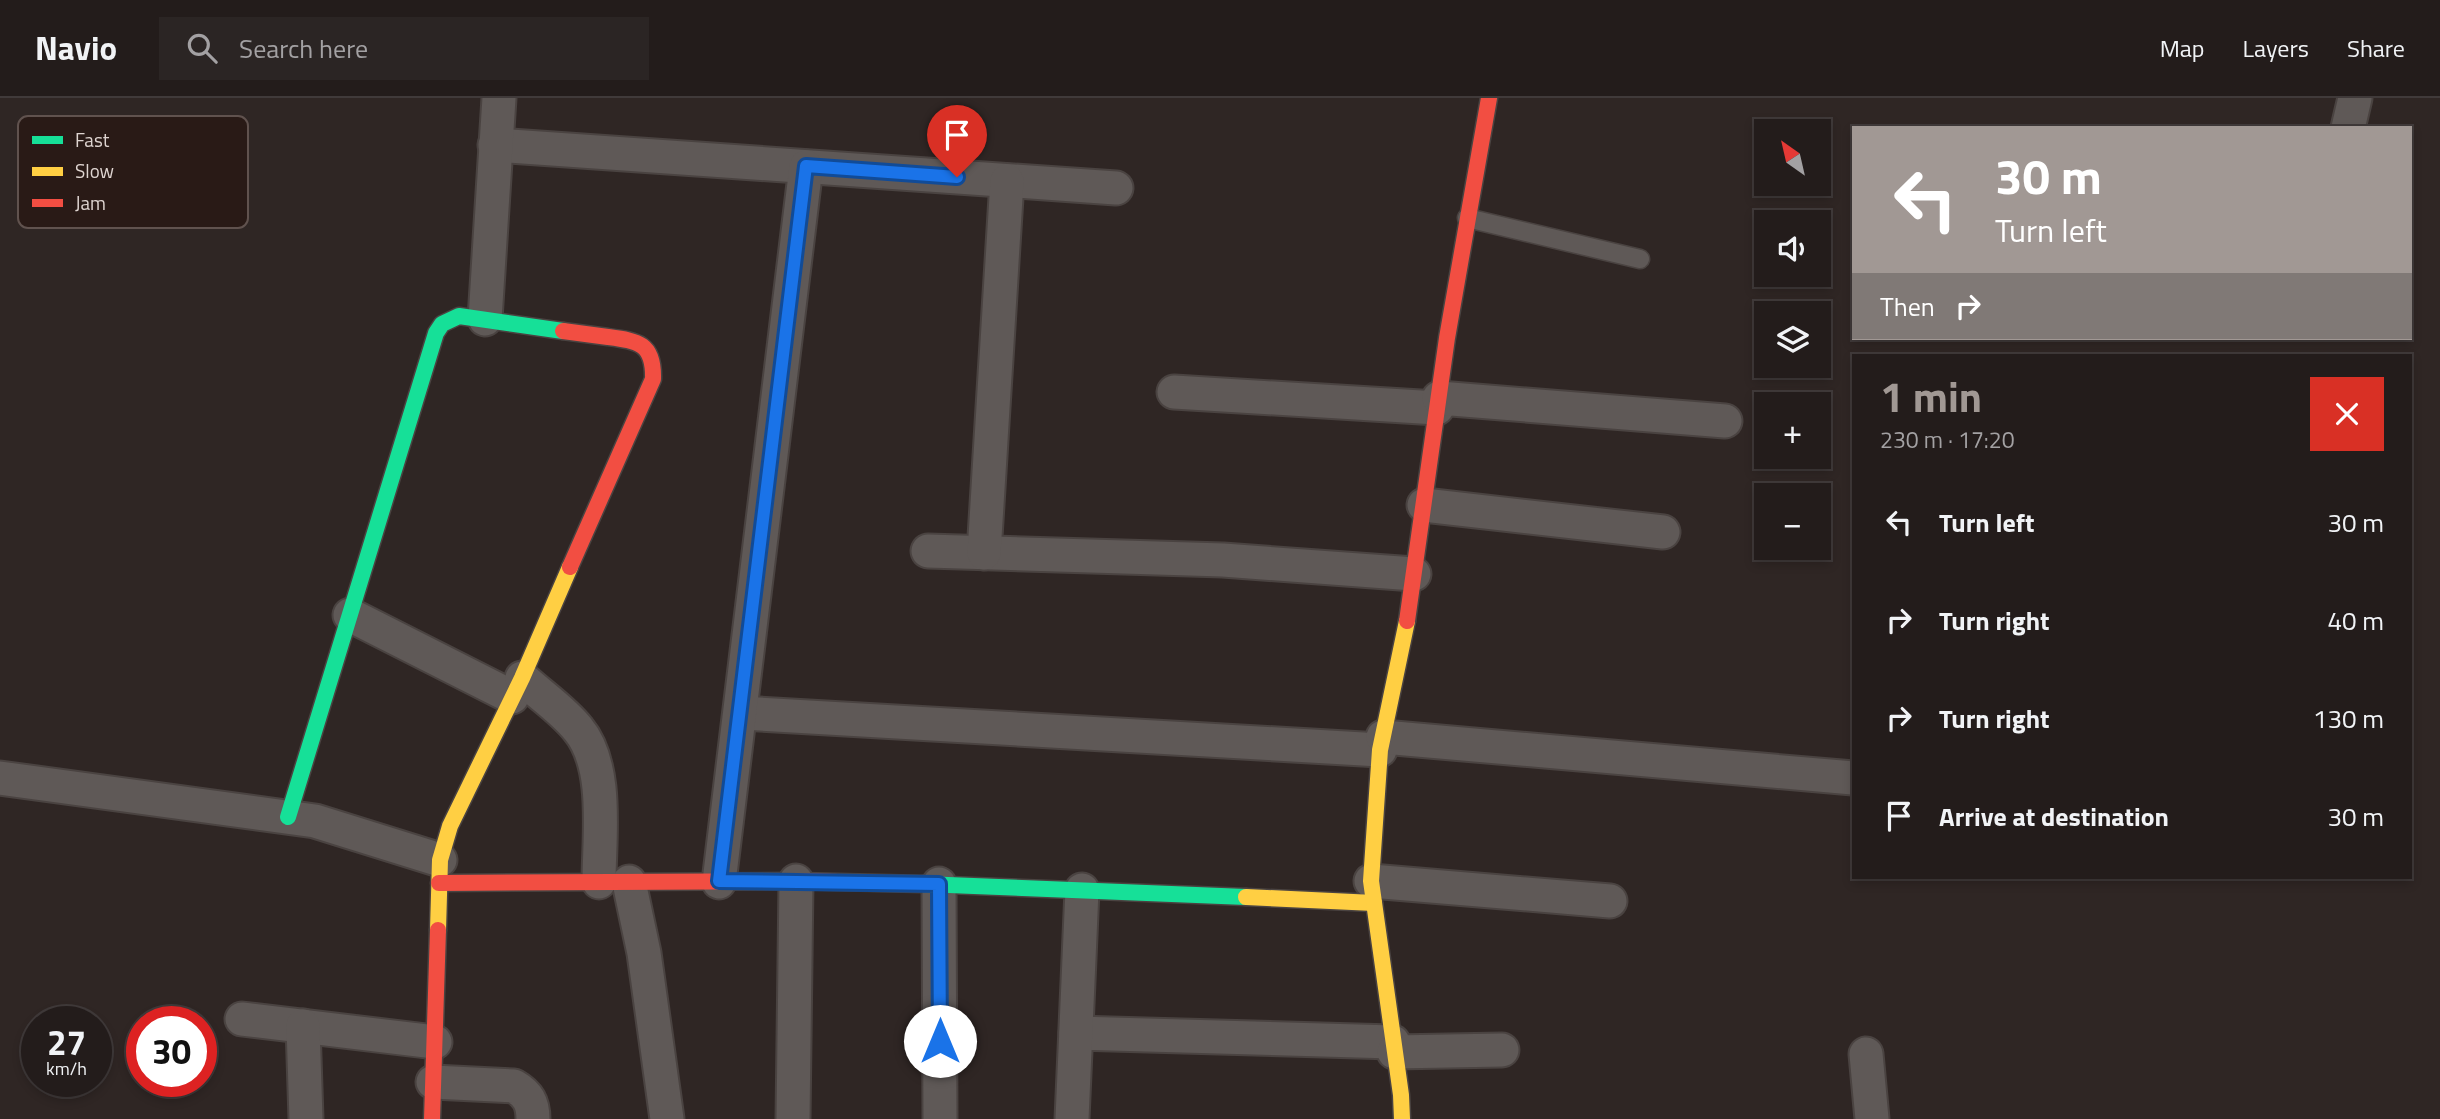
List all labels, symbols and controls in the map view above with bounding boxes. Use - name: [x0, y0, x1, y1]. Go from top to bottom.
- search box: [159, 17, 649, 80]
- text: Navio: [35, 23, 117, 73]
- icon: search: [183, 29, 221, 67]
- text: Search here: [239, 29, 368, 68]
- text: Map: [2160, 30, 2205, 66]
- text: Layers: [2243, 30, 2309, 66]
- text: Share: [2347, 30, 2405, 66]
- pin: [927, 105, 987, 177]
- legend: [18, 116, 248, 228]
- icon: arrive: [938, 116, 976, 154]
- north arrow: [1754, 119, 1830, 196]
- map controls: [1754, 119, 1831, 560]
- text: Fast: [75, 125, 110, 154]
- text: 30 m: [1995, 138, 2102, 213]
- icon: left: [1880, 154, 1971, 245]
- text: Slow: [75, 156, 114, 185]
- text: Jam: [75, 188, 106, 217]
- text: Turn left: [1995, 206, 2107, 254]
- button: sound: [1754, 210, 1831, 287]
- text: Then: [1880, 287, 1935, 326]
- icon: right: [1949, 287, 1987, 325]
- button: layers: [1754, 301, 1831, 378]
- text: 1 min: [1880, 364, 1982, 428]
- button: close: [2310, 377, 2384, 451]
- button: +: [1754, 392, 1831, 469]
- text: 230 m · 17:20: [1880, 422, 2015, 457]
- button: −: [1754, 483, 1831, 560]
- icon: left: [1880, 503, 1918, 541]
- text: Turn left: [1939, 503, 2034, 542]
- text: 30 m: [2327, 503, 2384, 542]
- icon: right: [1880, 601, 1918, 639]
- text: Turn right: [1939, 601, 2050, 640]
- text: 40 m: [2327, 601, 2384, 640]
- icon: right: [1880, 699, 1918, 737]
- text: Turn right: [1939, 699, 2050, 738]
- text: 130 m: [2313, 699, 2384, 738]
- icon: arrive: [1880, 797, 1918, 835]
- text: Arrive at destination: [1939, 797, 2169, 836]
- text: 30 m: [2327, 797, 2384, 836]
- position arrow: [903, 1004, 977, 1078]
- speed limit sign: 30: [126, 1006, 217, 1097]
- text: 27: [47, 1015, 86, 1069]
- text: km/h: [46, 1055, 87, 1082]

